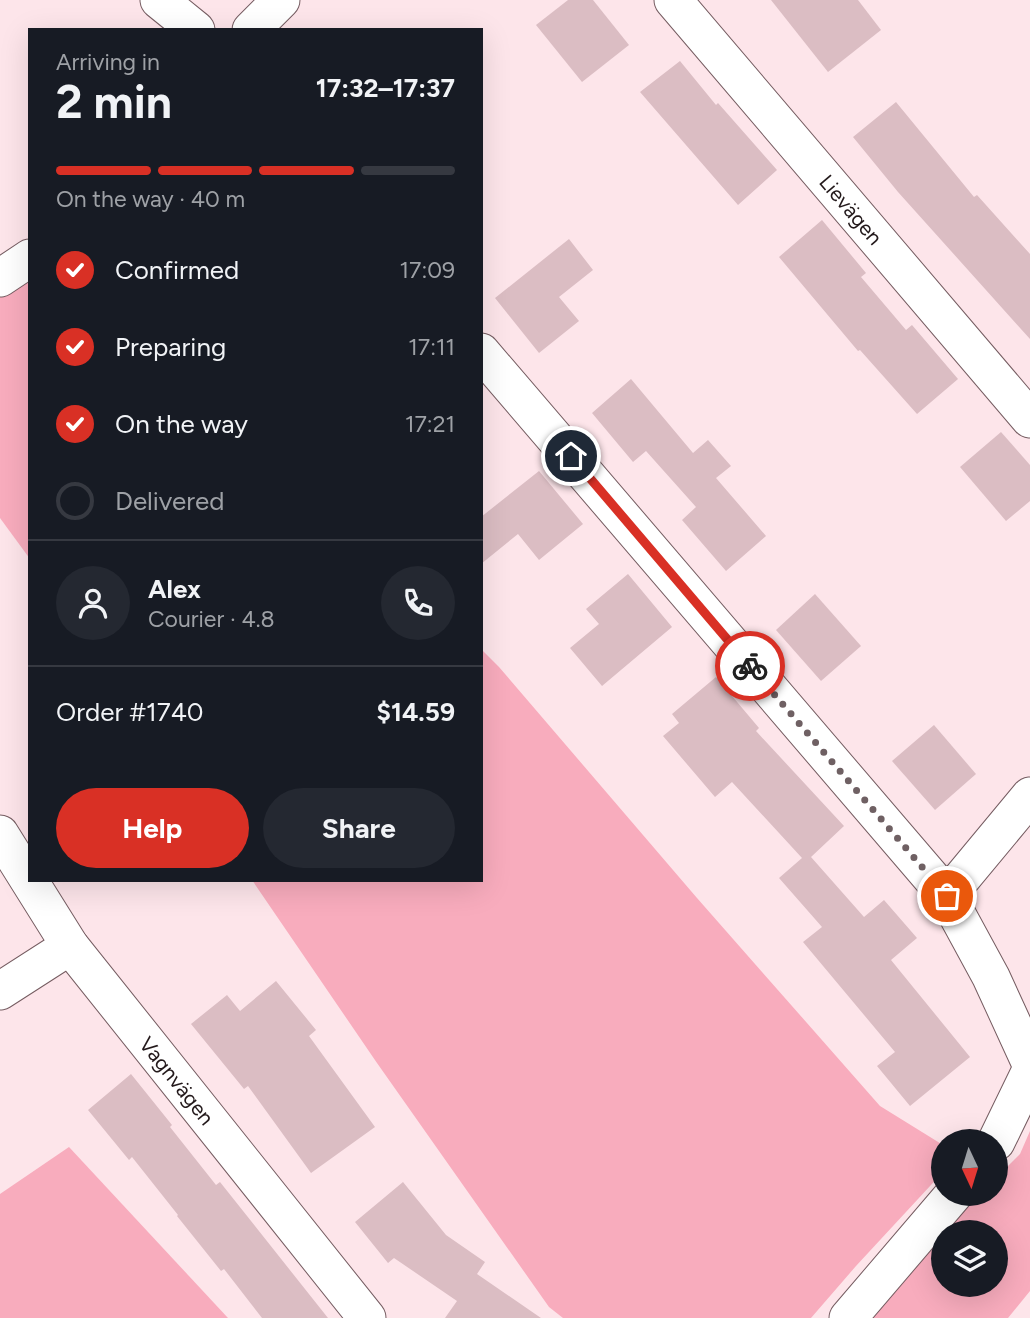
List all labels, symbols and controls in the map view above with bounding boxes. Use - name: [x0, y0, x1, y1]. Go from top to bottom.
- text: Arriving in: [56, 48, 160, 76]
- text: 17:32–17:37: [316, 72, 455, 104]
- text: 2 min: [56, 74, 172, 130]
- street label: Lievägen: [815, 169, 888, 249]
- text: On the way · 40 m: [56, 185, 245, 213]
- icon: check: [56, 251, 94, 289]
- text: Confirmed: [115, 254, 239, 286]
- text: 17:09: [400, 256, 455, 284]
- icon: check: [56, 328, 94, 366]
- text: Preparing: [115, 331, 226, 363]
- text: 17:11: [408, 333, 455, 361]
- icon: check: [56, 405, 94, 443]
- text: On the way: [115, 408, 248, 440]
- text: 17:21: [405, 410, 455, 438]
- pin: [541, 426, 601, 486]
- icon: home: [552, 437, 590, 475]
- text: Delivered: [115, 485, 224, 517]
- button: person: [56, 566, 130, 640]
- button: phone: [381, 566, 455, 640]
- text: Alex: [148, 573, 201, 605]
- text: Courier · 4.8: [148, 605, 275, 633]
- courier: [715, 631, 785, 701]
- icon: bike: [731, 647, 769, 685]
- text: Order #1740: [56, 696, 203, 728]
- text: $14.59: [377, 696, 455, 728]
- button: Help: [56, 788, 249, 868]
- button: Share: [263, 788, 455, 868]
- pin: [917, 866, 977, 926]
- icon: bag: [928, 877, 966, 915]
- street label: Vagnvägen: [135, 1031, 220, 1129]
- north arrow: [931, 1129, 1008, 1206]
- map controls: [931, 1129, 1008, 1297]
- button: layers: [931, 1220, 1008, 1297]

